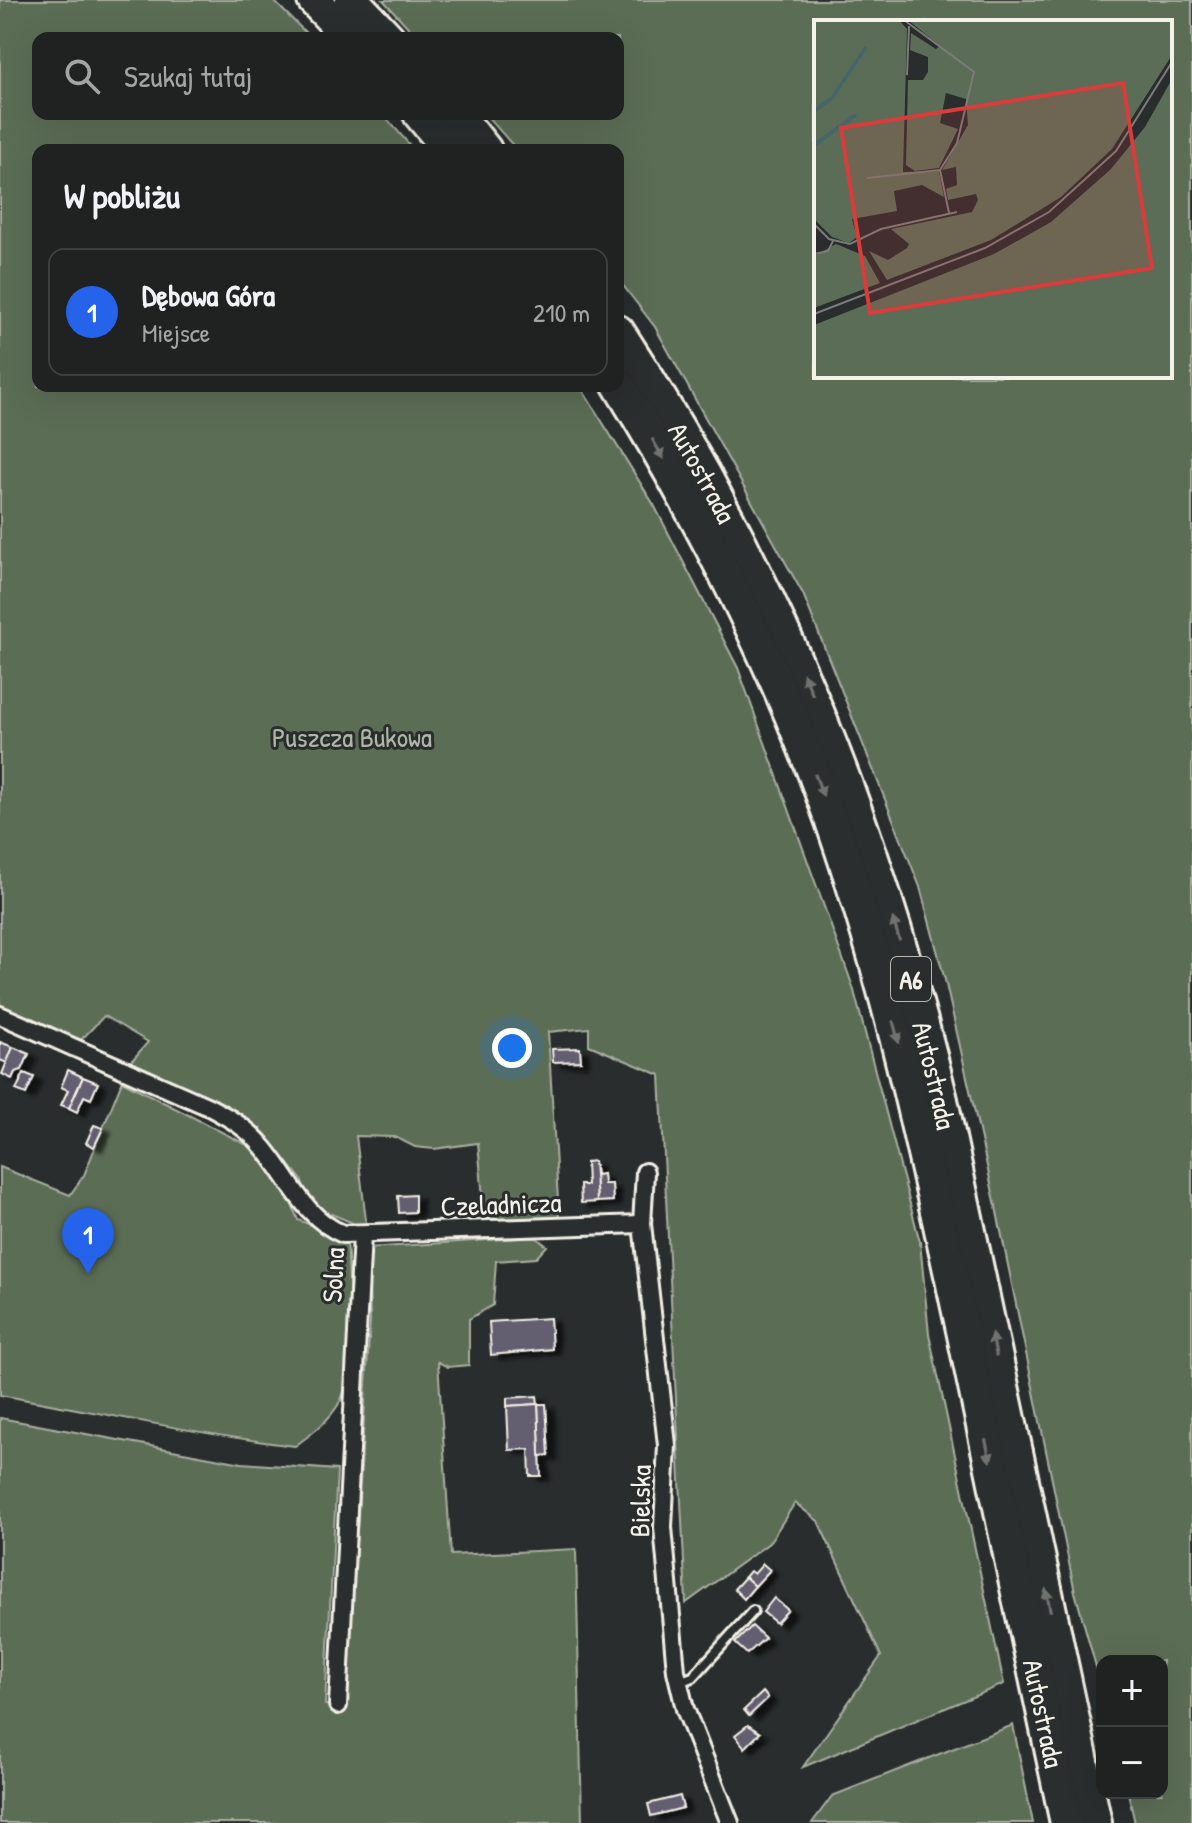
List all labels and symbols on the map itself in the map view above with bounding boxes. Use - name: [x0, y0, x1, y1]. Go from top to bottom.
- inset map: [814, 20, 1172, 378]
- street label: Autostrada: [659, 415, 746, 530]
- one-way arrow: [651, 438, 665, 460]
- one-way arrow: [801, 672, 814, 696]
- park label: Puszcza Bukowa: [272, 718, 432, 756]
- one-way arrow: [813, 773, 826, 797]
- one-way arrow: [889, 916, 902, 940]
- road number: A6: [891, 957, 931, 1001]
- street label: Autostrada: [903, 1017, 966, 1133]
- one-way arrow: [891, 1020, 903, 1045]
- your location: [492, 1028, 532, 1068]
- street label: Czeladnicza: [440, 1183, 562, 1225]
- pin: 1: [62, 1208, 114, 1274]
- street label: Solna: [313, 1246, 353, 1304]
- one-way arrow: [987, 1332, 1000, 1357]
- one-way arrow: [982, 1438, 995, 1463]
- street label: Bielska: [620, 1464, 660, 1538]
- one-way arrow: [1041, 1587, 1054, 1612]
- street label: Autostrada: [1014, 1656, 1074, 1771]

